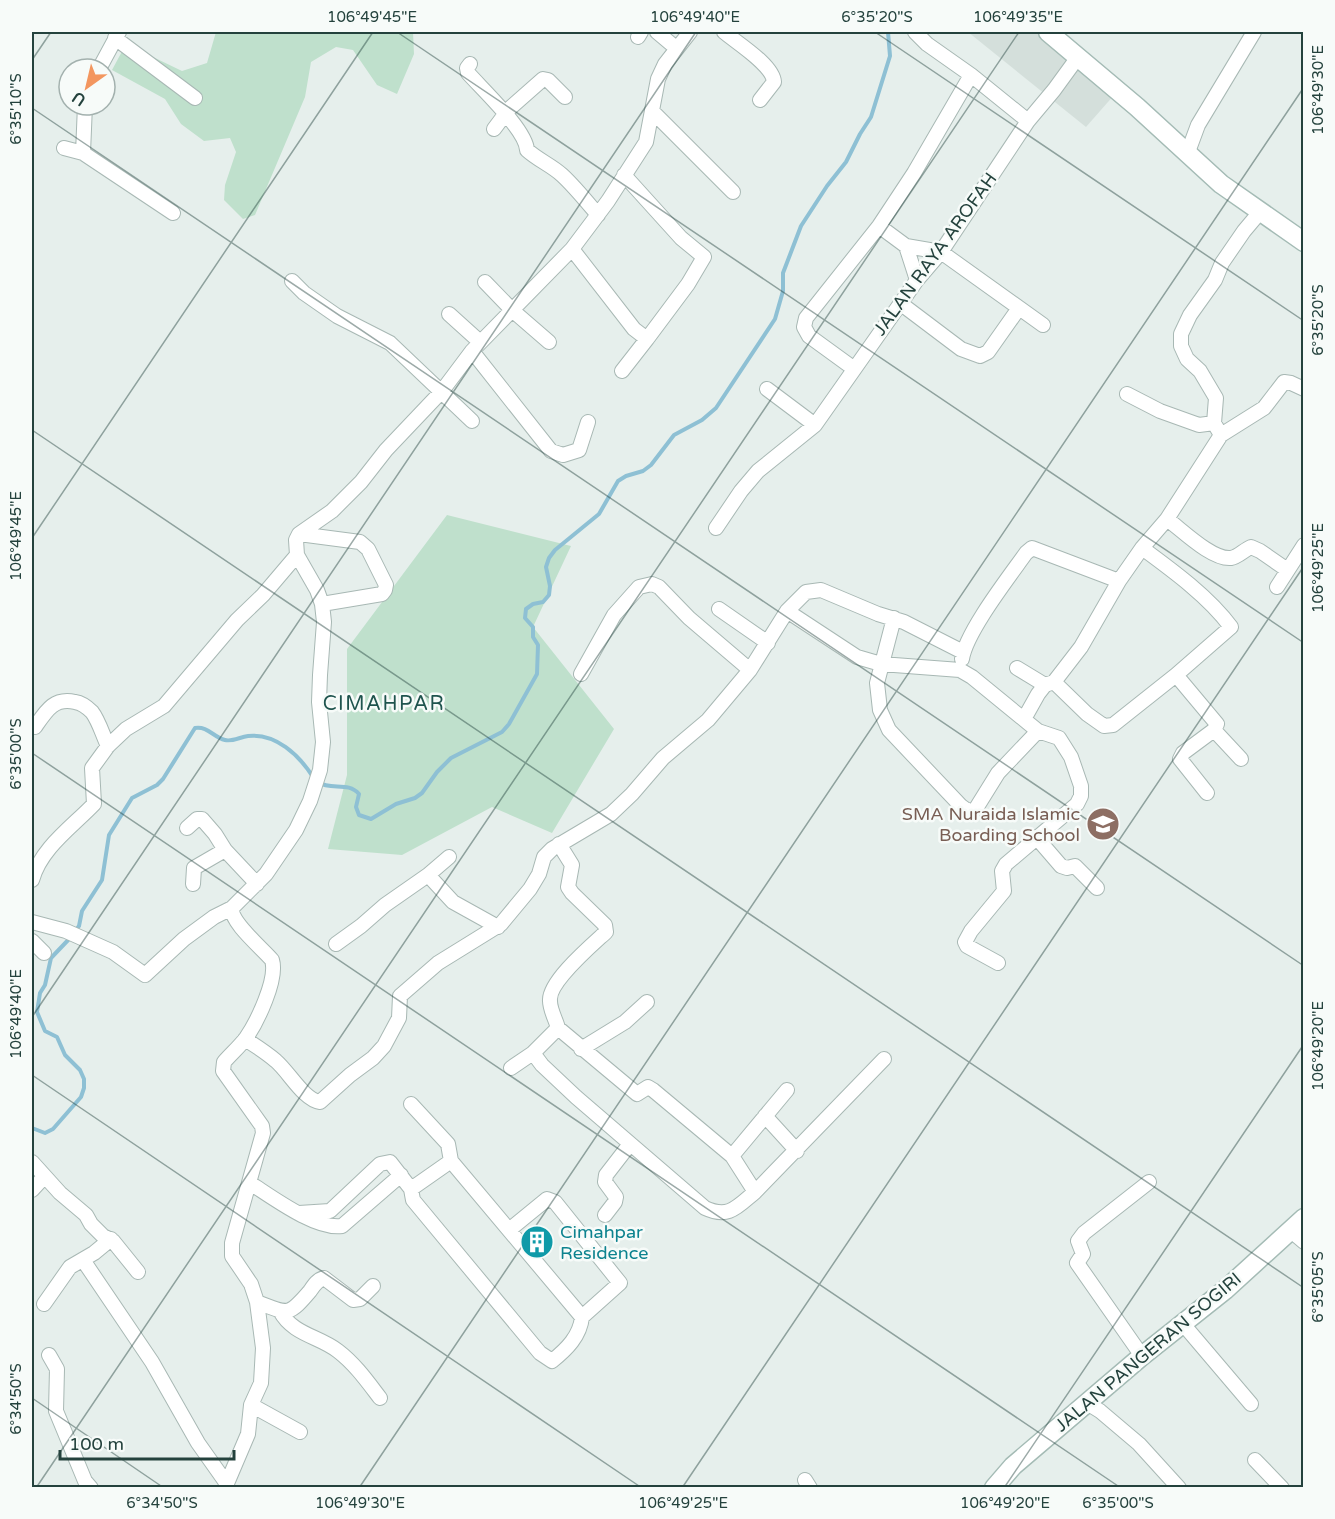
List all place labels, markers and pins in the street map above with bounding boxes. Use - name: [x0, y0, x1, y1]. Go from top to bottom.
- place label: SMA Nuraida Islamic Boarding School: [902, 803, 1080, 846]
- school or university icon: SMA Nuraida Islamic Boarding School: [1085, 806, 1121, 842]
- place label: Cimahpar Residence: [560, 1221, 648, 1264]
- building icon: Cimahpar Residence: [519, 1224, 555, 1260]

